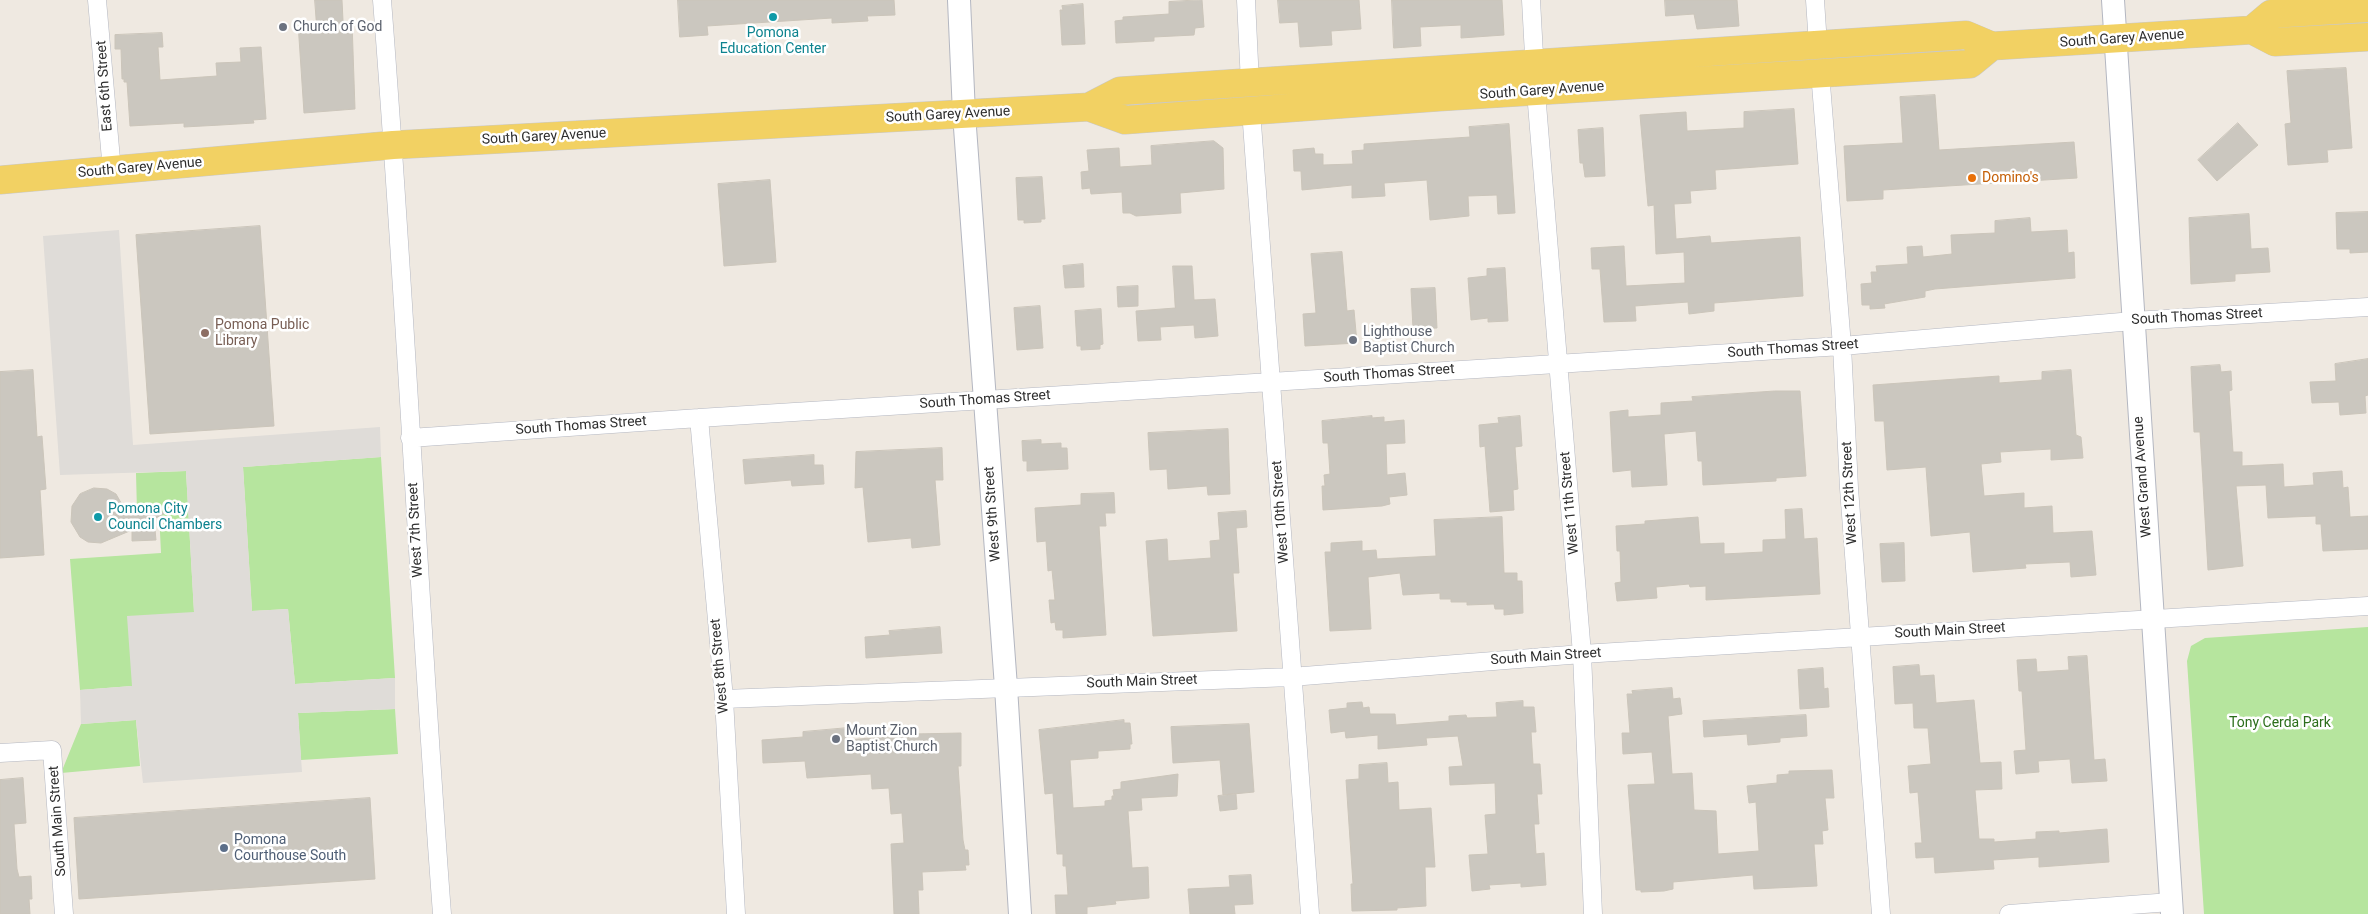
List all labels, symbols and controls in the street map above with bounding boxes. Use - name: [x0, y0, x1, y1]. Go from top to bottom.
- marker: Pomona Education Center: [767, 11, 779, 23]
- place label: Church of God: [293, 19, 382, 35]
- marker: Church of God: [277, 21, 289, 33]
- place label: Pomona Education Center: [720, 25, 826, 58]
- street label: South Garey Avenue: [2059, 26, 2185, 52]
- street label: East 6th Street: [93, 40, 117, 132]
- street label: South Garey Avenue: [1479, 78, 1605, 104]
- street label: South Garey Avenue: [885, 103, 1011, 127]
- street label: South Garey Avenue: [481, 125, 607, 149]
- street label: South Garey Avenue: [77, 154, 203, 182]
- place label: Domino's: [1982, 170, 2039, 186]
- marker: Domino's: [1966, 172, 1978, 184]
- street label: South Thomas Street: [2131, 305, 2263, 329]
- place label: Pomona Public Library: [215, 317, 309, 350]
- place label: Lighthouse Baptist Church: [1363, 324, 1455, 357]
- marker: Pomona Public Library: [199, 327, 211, 339]
- marker: Lighthouse Baptist Church: [1347, 334, 1359, 346]
- street label: South Thomas Street: [1727, 336, 1859, 362]
- street label: South Thomas Street: [1323, 361, 1455, 387]
- street label: South Thomas Street: [919, 387, 1051, 413]
- street label: South Thomas Street: [515, 413, 647, 439]
- street label: West Grand Avenue: [2130, 416, 2156, 538]
- street label: West 12th Street: [1839, 441, 1861, 545]
- street label: West 11th Street: [1557, 451, 1583, 555]
- street label: West 10th Street: [1269, 460, 1293, 564]
- street label: West 9th Street: [981, 466, 1005, 562]
- street label: West 7th Street: [405, 482, 427, 578]
- place label: Pomona City Council Chambers: [108, 501, 222, 534]
- marker: Pomona City Council Chambers: [92, 511, 104, 523]
- street label: West 8th Street: [707, 618, 733, 714]
- street label: South Main Street: [1894, 620, 2006, 642]
- street label: South Main Street: [1490, 645, 1602, 669]
- street label: South Main Street: [1086, 672, 1198, 692]
- park label: Tony Cerda Park: [2229, 715, 2331, 731]
- place label: Mount Zion Baptist Church: [846, 723, 938, 756]
- marker: Mount Zion Baptist Church: [830, 733, 842, 745]
- street label: South Main Street: [46, 765, 70, 877]
- place label: Pomona Courthouse South: [234, 832, 346, 864]
- marker: Pomona Courthouse South: [218, 842, 230, 854]

